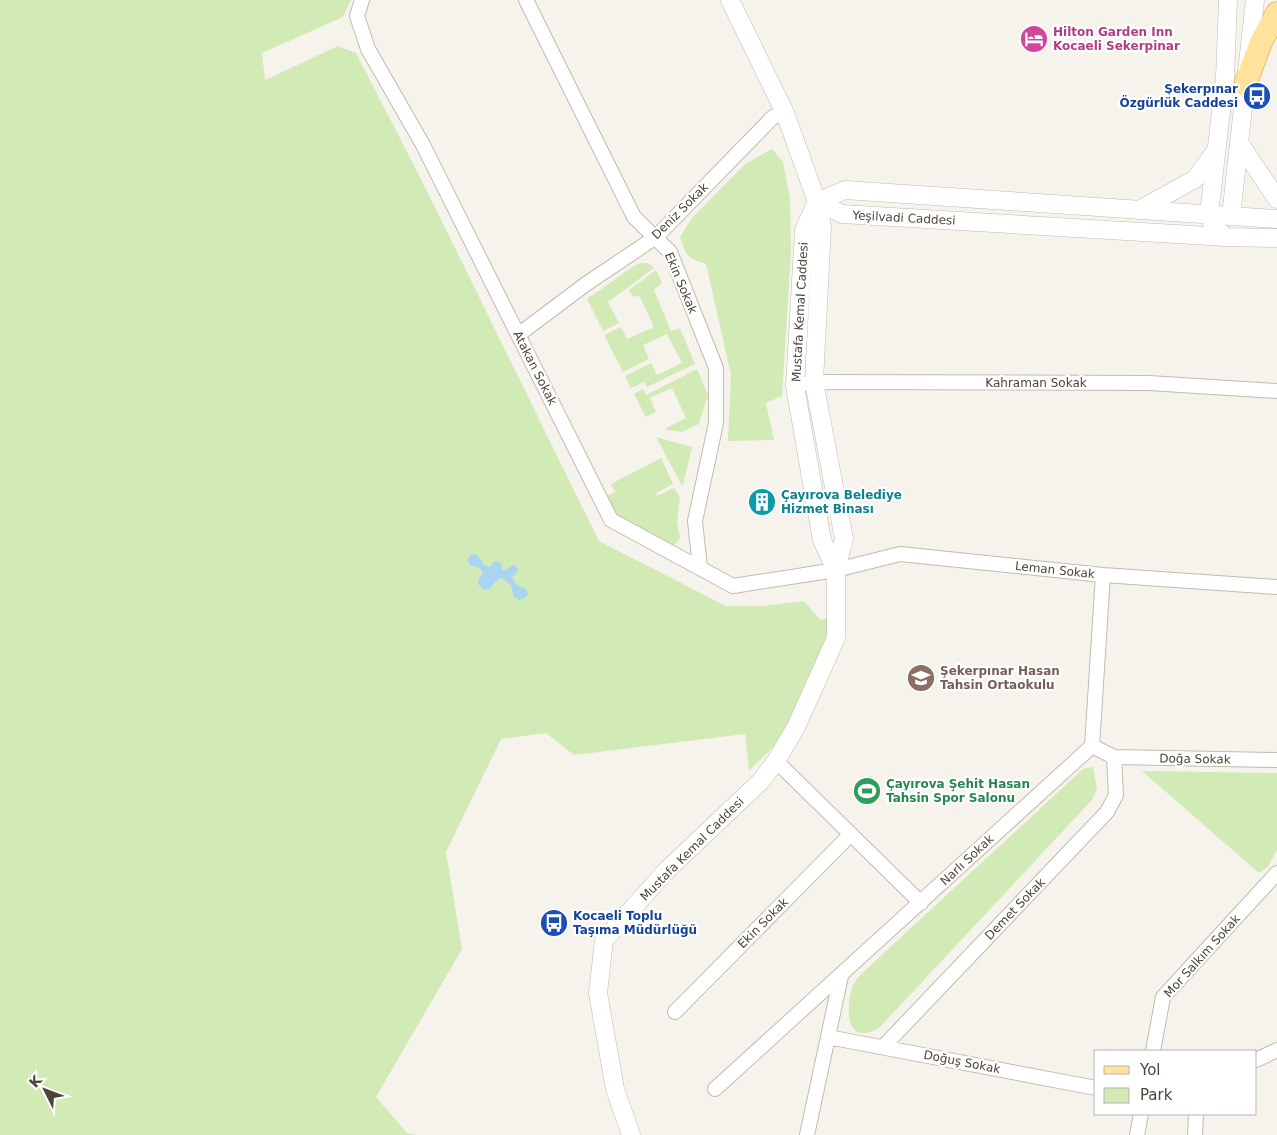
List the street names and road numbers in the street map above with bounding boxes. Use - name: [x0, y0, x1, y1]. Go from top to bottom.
- street label: Deniz Sokak: [649, 180, 711, 242]
- street label: Yeşilvadi Caddesi: [851, 208, 956, 228]
- street label: Mustafa Kemal Caddesi: [789, 242, 811, 382]
- street label: Ekin Sokak: [662, 250, 700, 316]
- street label: Atakan Sokak: [510, 328, 560, 408]
- street label: Kahraman Sokak: [985, 376, 1087, 390]
- street label: Leman Sokak: [1014, 559, 1096, 581]
- street label: Doğa Sokak: [1159, 751, 1231, 767]
- street label: Mustafa Kemal Caddesi: [637, 794, 747, 904]
- street label: Narlı Sokak: [937, 832, 997, 888]
- street label: Demet Sokak: [982, 875, 1048, 943]
- street label: Ekin Sokak: [735, 895, 791, 951]
- street label: Mor Salkım Sokak: [1161, 912, 1243, 1000]
- street label: Doğuş Sokak: [922, 1048, 1002, 1076]

